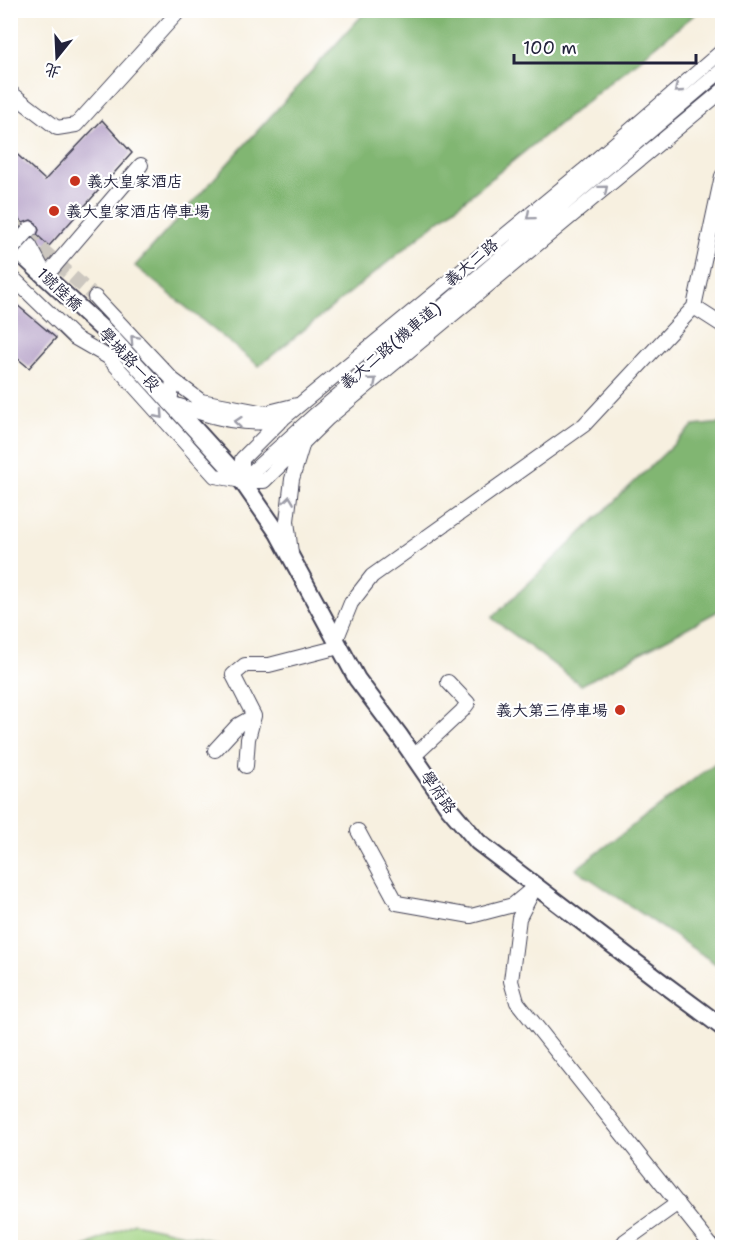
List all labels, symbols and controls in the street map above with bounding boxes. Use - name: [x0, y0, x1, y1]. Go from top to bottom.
- north arrow: [27, 27, 87, 87]
- scale bar: [514, 27, 696, 65]
- text: 100 m: [523, 36, 577, 60]
- text: 北: [42, 58, 63, 83]
- one-way arrow: [674, 82, 685, 93]
- place label: 義大皇家酒店: [87, 171, 183, 192]
- marker: 義大皇家酒店: [68, 174, 82, 188]
- one-way arrow: [597, 186, 608, 197]
- place label: 義大皇家酒店停車場: [66, 201, 210, 222]
- marker: 義大皇家酒店停車場: [47, 204, 61, 218]
- one-way arrow: [526, 208, 537, 219]
- street label: 義大二路: [440, 234, 503, 291]
- street label: 1號陸橋: [33, 263, 87, 316]
- street label: 義大二路(機車道): [335, 297, 445, 394]
- street label: 學城路一段: [95, 323, 165, 396]
- one-way arrow: [130, 335, 141, 345]
- one-way arrow: [366, 377, 377, 388]
- one-way arrow: [153, 408, 164, 418]
- one-way arrow: [233, 416, 242, 429]
- one-way arrow: [283, 496, 295, 505]
- place label: 義大第三停車場: [496, 700, 608, 721]
- marker: 義大第三停車場: [613, 703, 627, 717]
- street label: 學府路: [416, 767, 461, 818]

